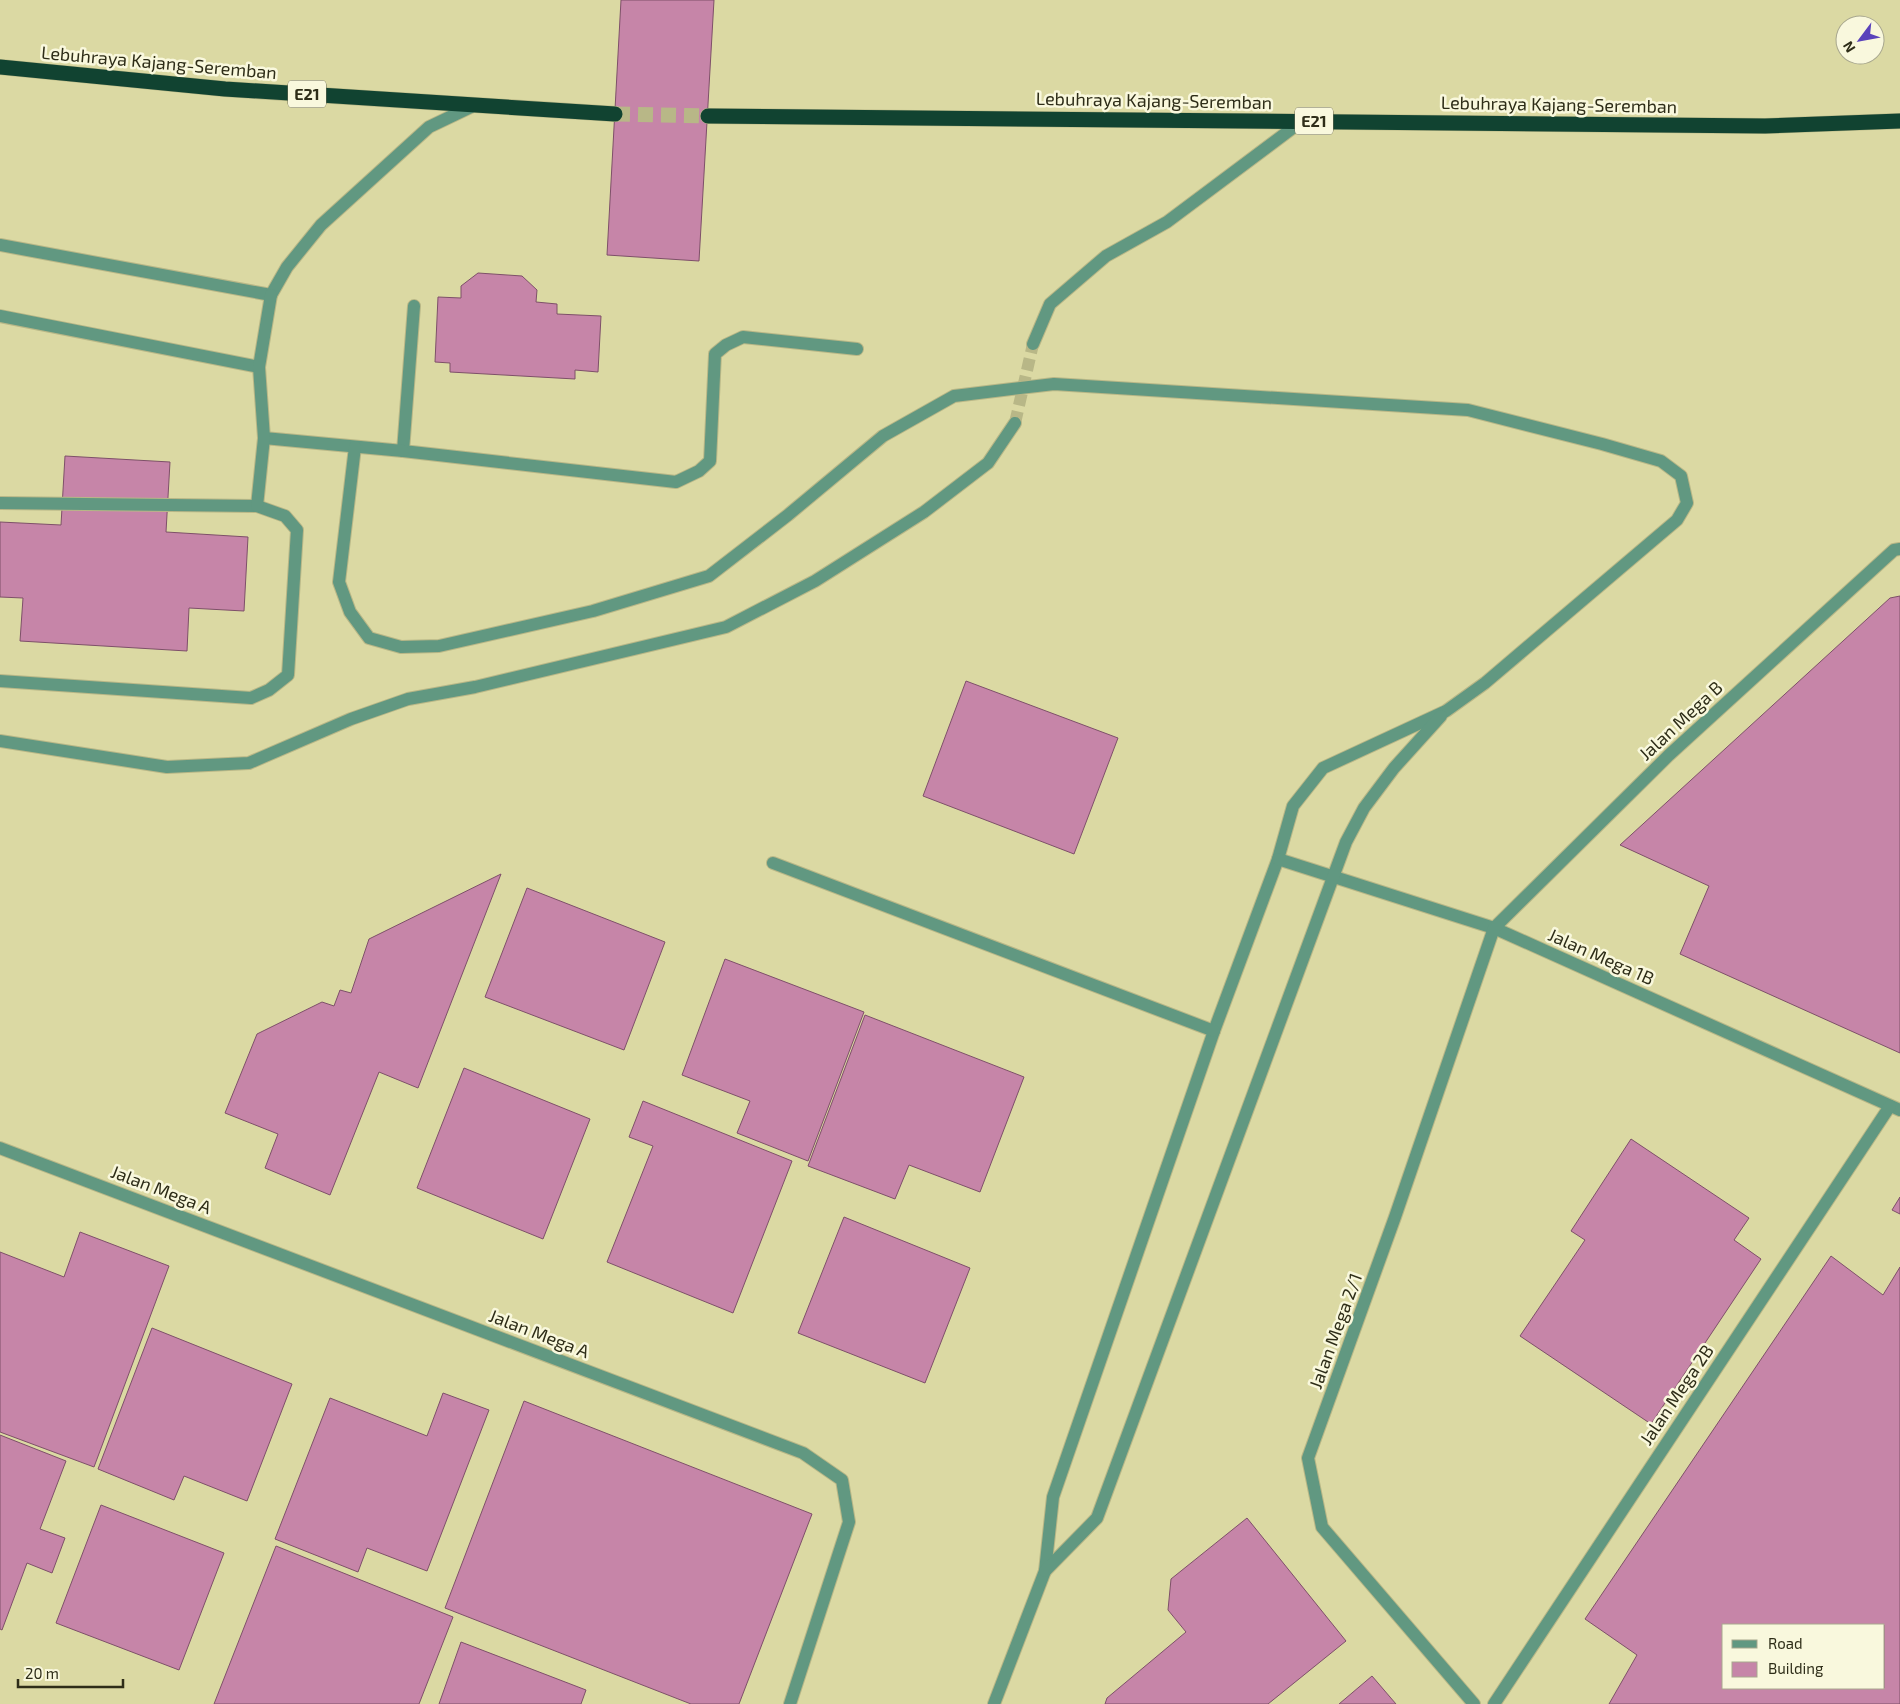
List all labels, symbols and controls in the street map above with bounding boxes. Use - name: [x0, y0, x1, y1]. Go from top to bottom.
- north arrow: [1835, 15, 1885, 65]
- text: N: [1839, 38, 1858, 56]
- street label: Lebuhraya Kajang-Seremban: [40, 41, 278, 83]
- road number: E21: [288, 80, 326, 108]
- street label: Lebuhraya Kajang-Seremban: [1036, 87, 1272, 113]
- street label: Lebuhraya Kajang-Seremban: [1441, 91, 1677, 117]
- road number: E21: [1295, 108, 1333, 134]
- street label: Jalan Mega B: [1634, 676, 1727, 765]
- street label: Jalan Mega 1B: [1545, 923, 1658, 989]
- street label: Jalan Mega A: [108, 1160, 215, 1219]
- street label: Jalan Mega 2/1: [1304, 1270, 1366, 1392]
- street label: Jalan Mega A: [486, 1304, 593, 1363]
- street label: Jalan Mega 2B: [1635, 1340, 1718, 1449]
- legend: [1722, 1624, 1885, 1689]
- text: Road: [1768, 1634, 1803, 1652]
- scale bar: [18, 1656, 122, 1688]
- text: Building: [1768, 1659, 1824, 1677]
- text: 20 m: [25, 1664, 59, 1682]

